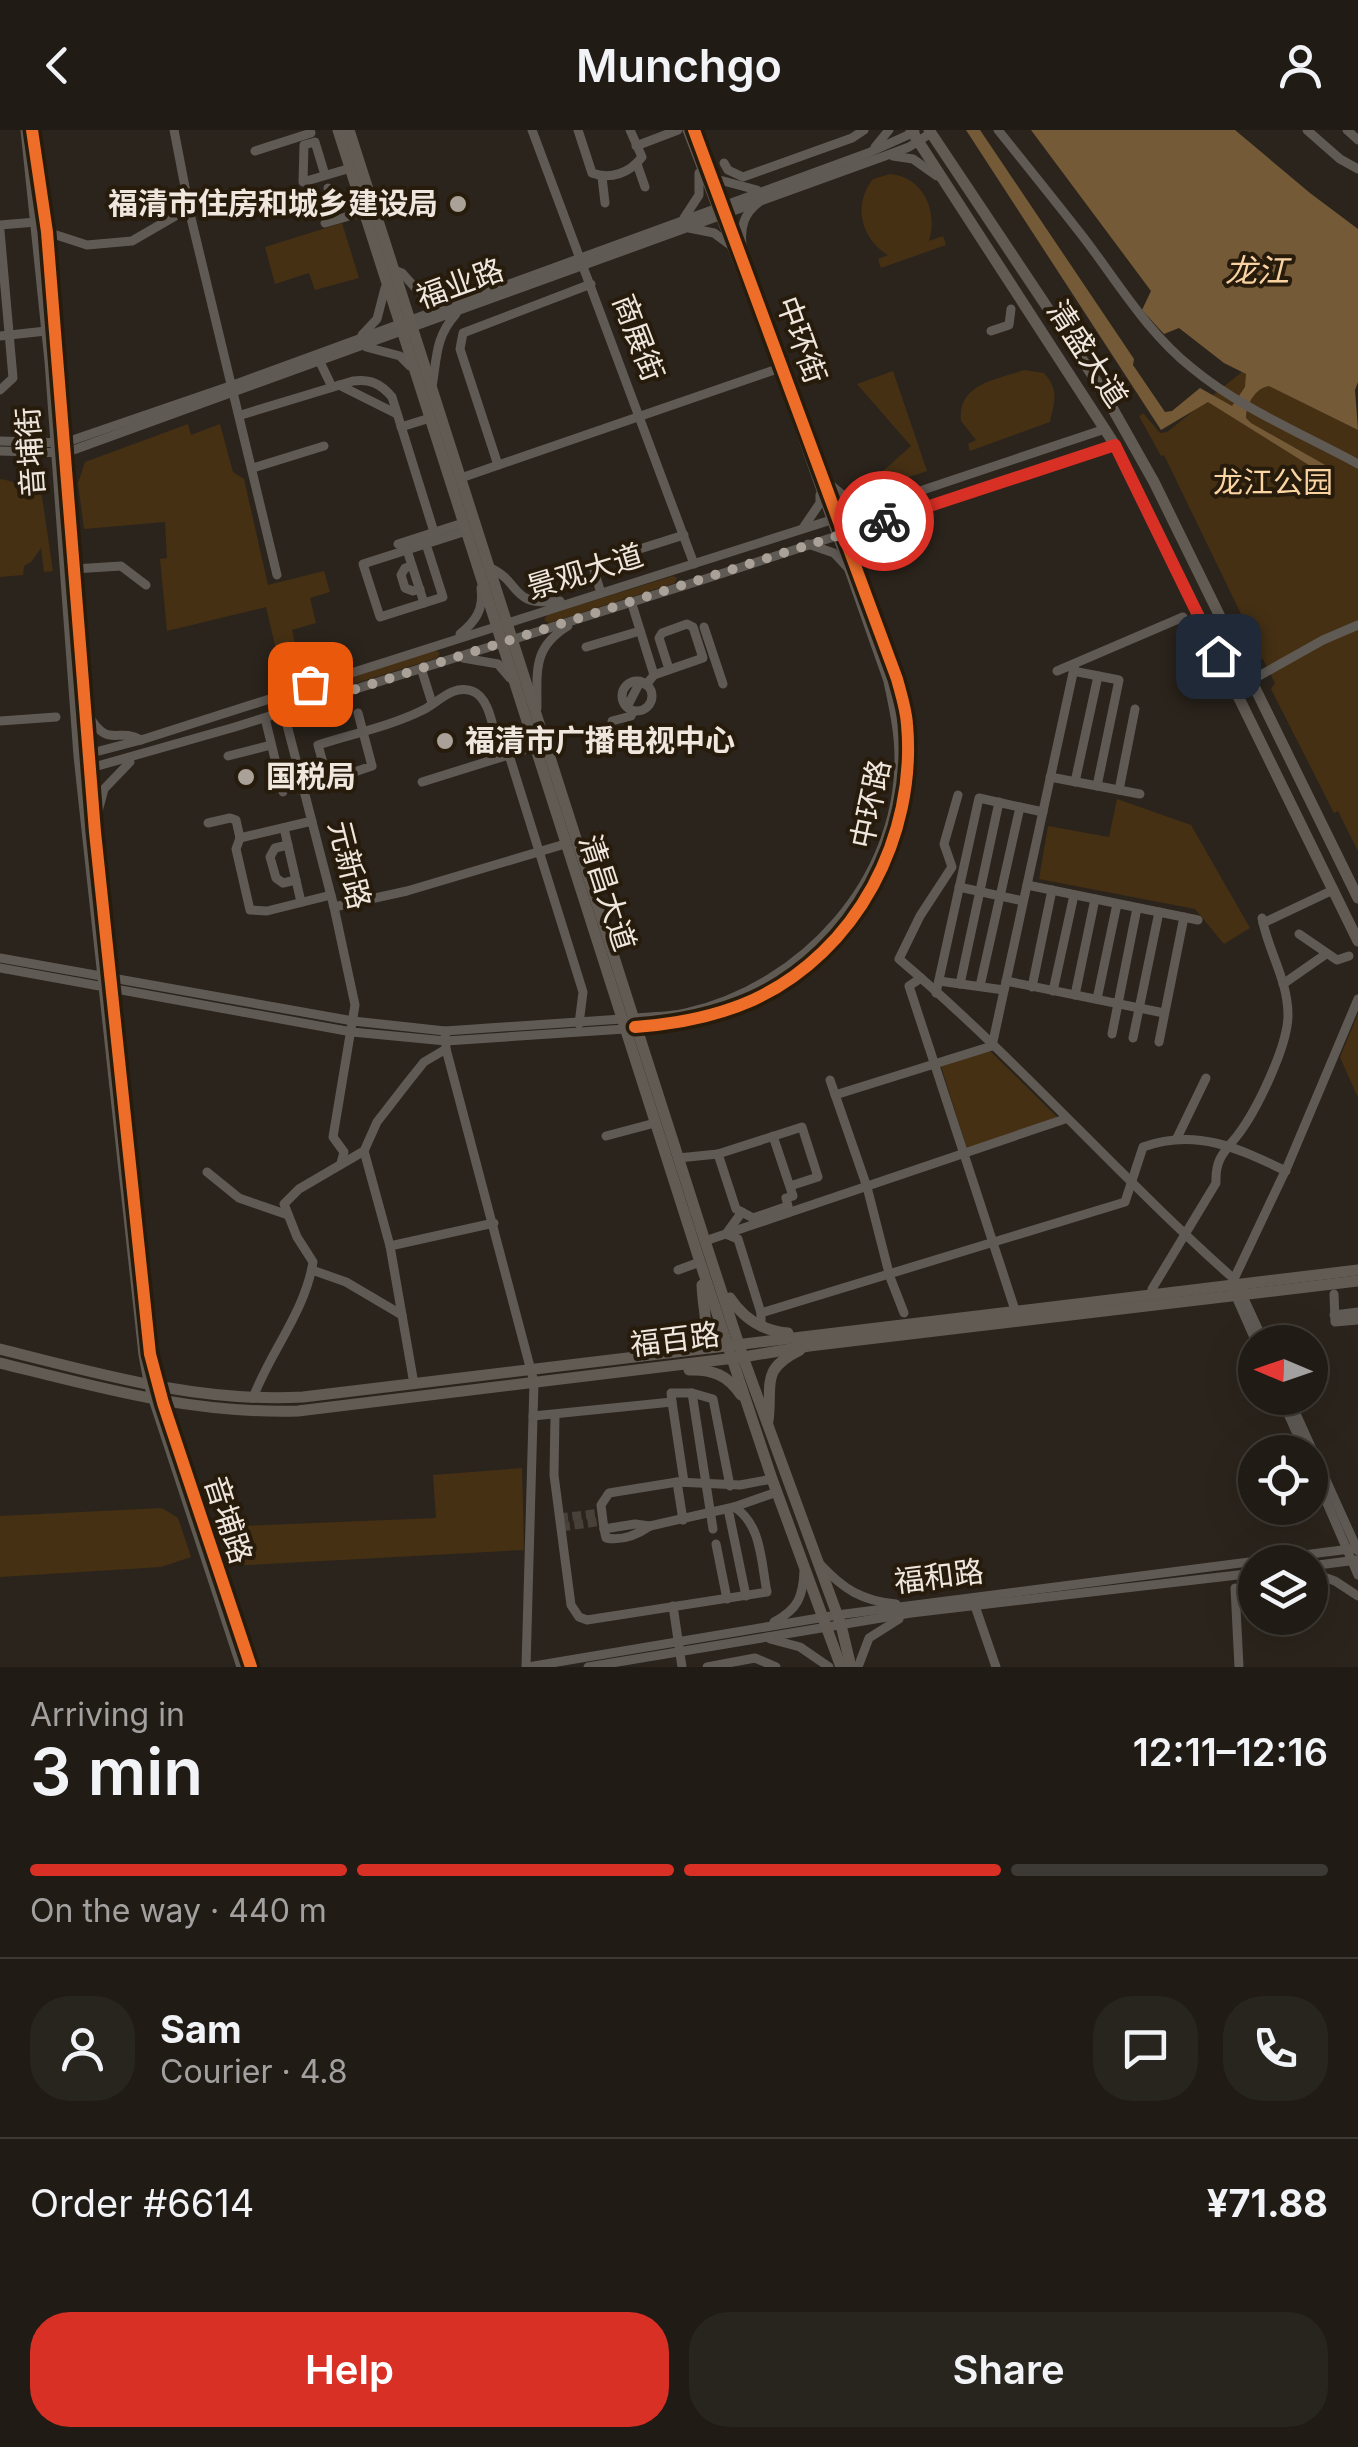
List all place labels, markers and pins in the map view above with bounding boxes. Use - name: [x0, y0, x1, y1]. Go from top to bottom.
- place label: 福清市住房和城乡建设局: [108, 185, 438, 221]
- marker: 福清市住房和城乡建设局: [447, 193, 469, 215]
- pin: [1176, 614, 1261, 699]
- pin: [268, 642, 353, 727]
- place label: 福清市广播电视中心: [465, 722, 735, 758]
- marker: 福清市广播电视中心: [434, 730, 456, 752]
- place label: 国税局: [266, 758, 356, 794]
- marker: 国税局: [235, 766, 257, 788]

